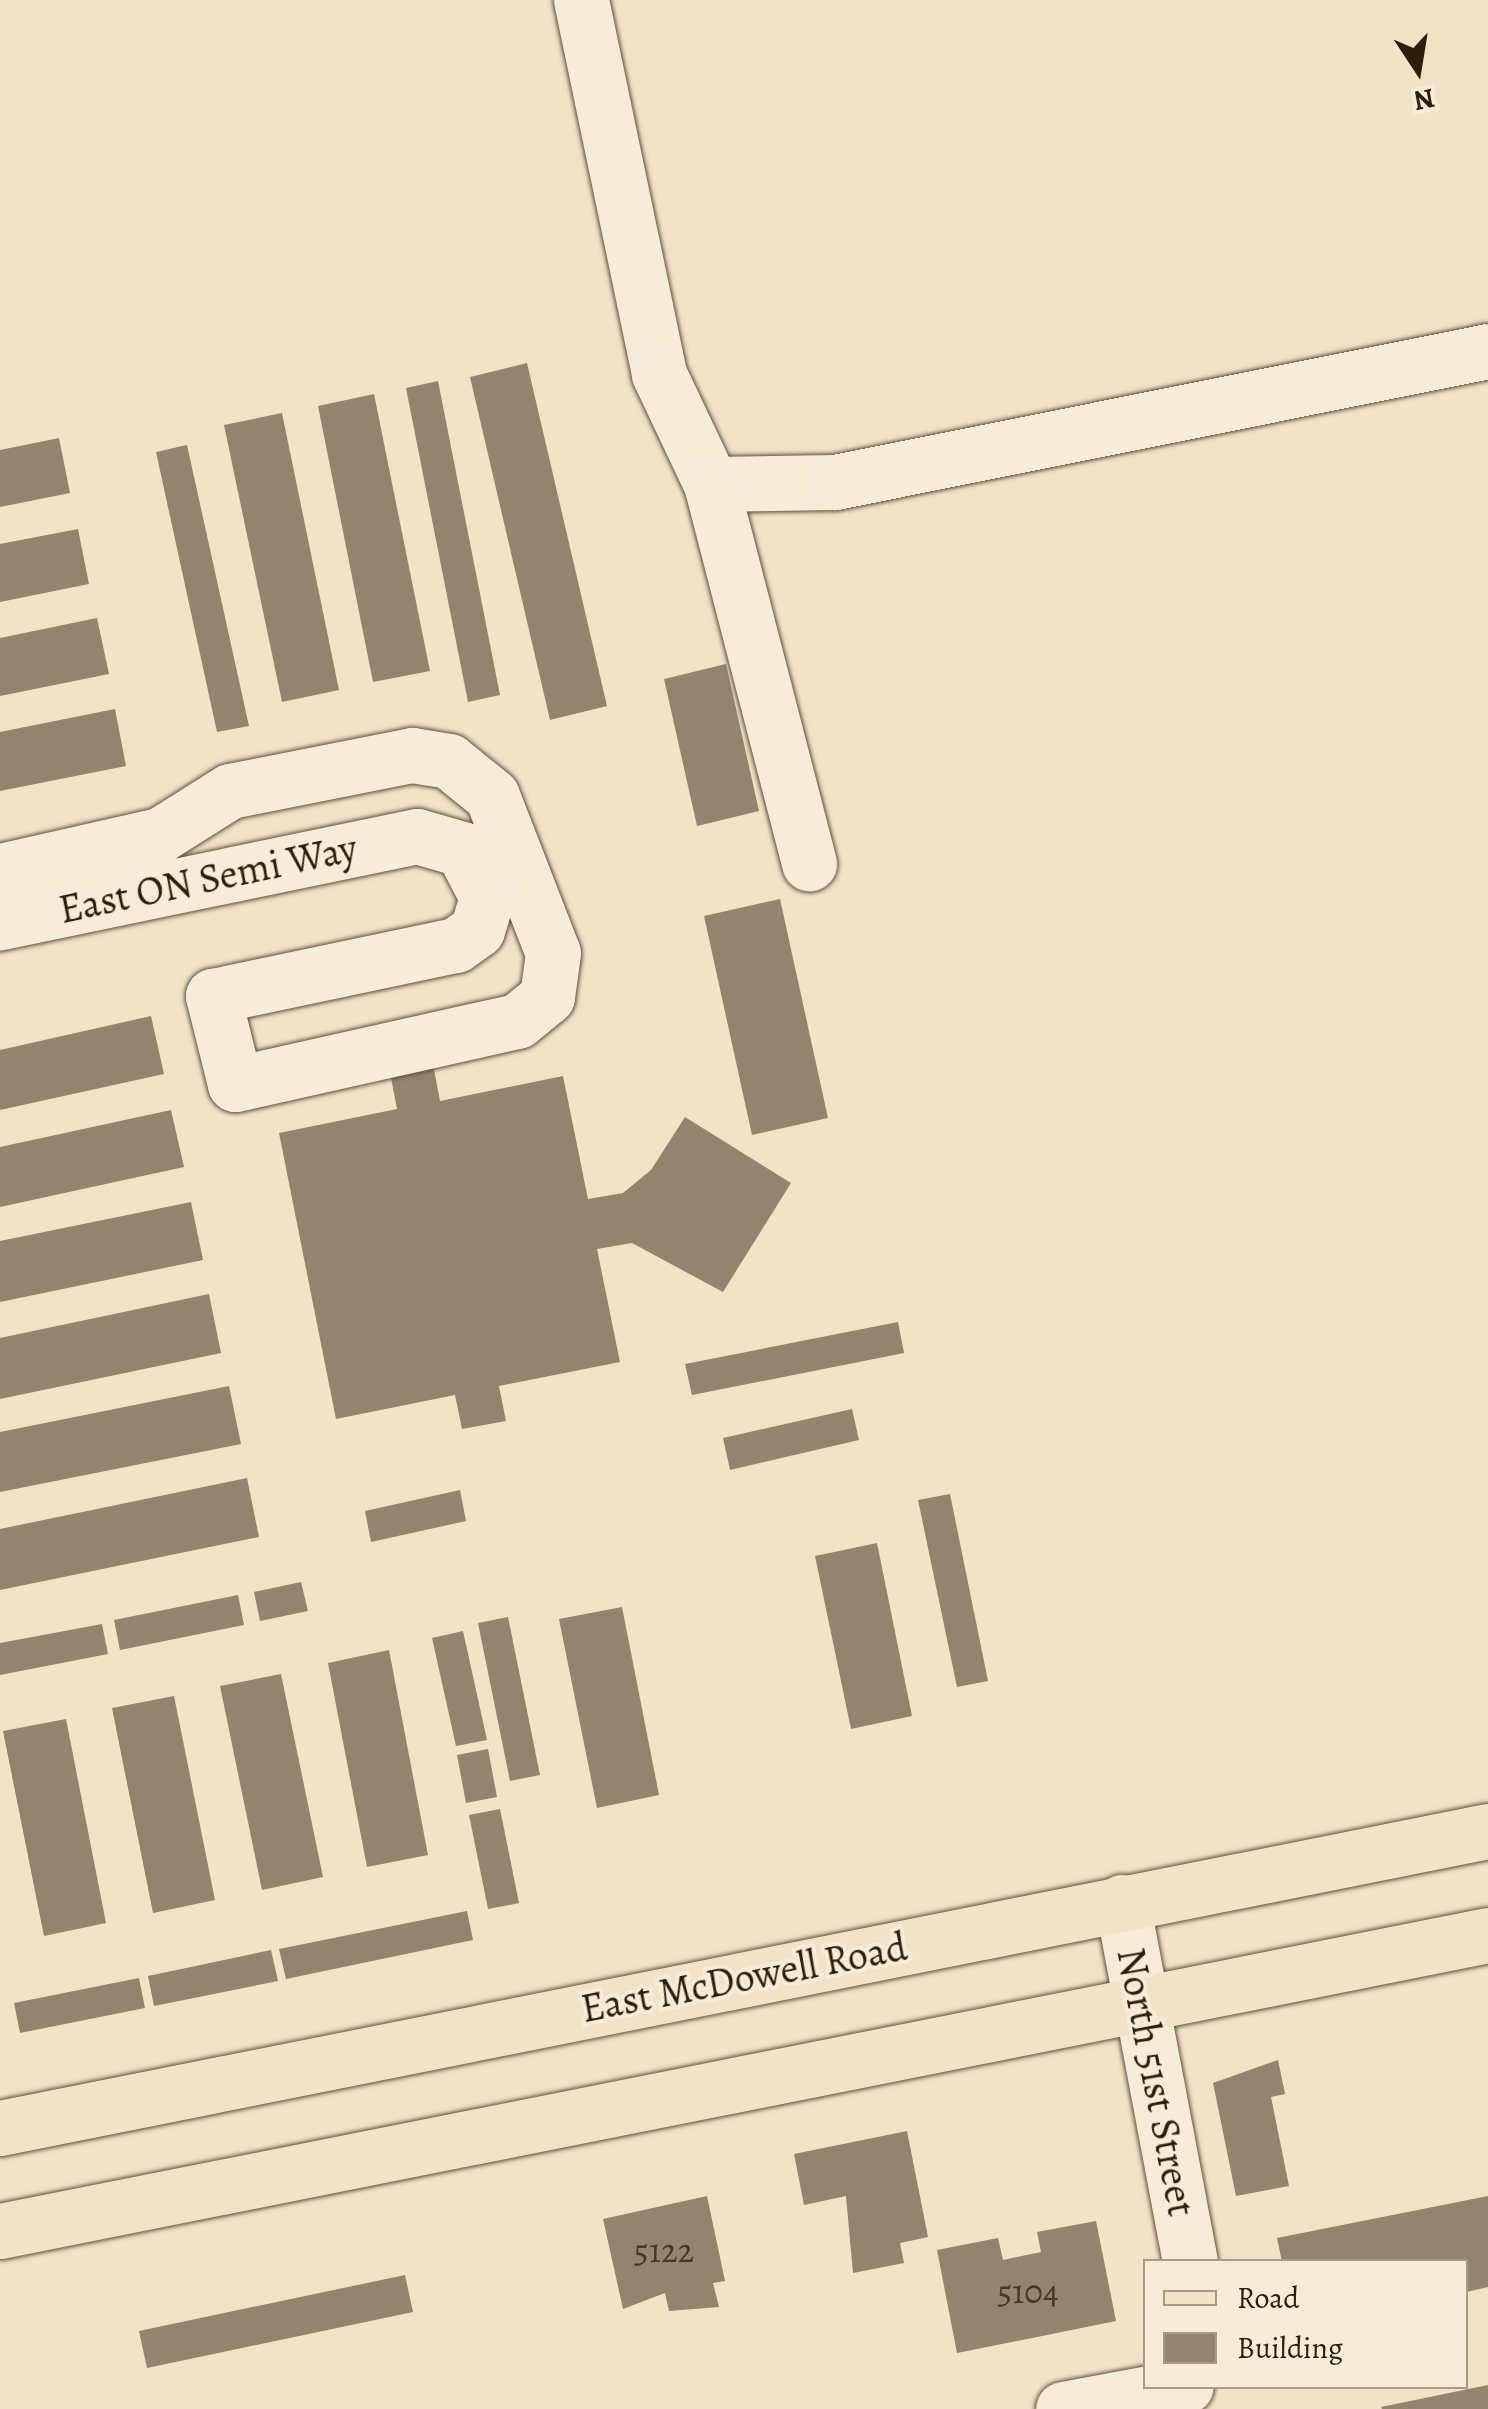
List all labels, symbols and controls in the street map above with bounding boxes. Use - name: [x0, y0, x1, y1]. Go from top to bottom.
- north arrow: [1368, 20, 1468, 120]
- text: N: [1410, 79, 1438, 120]
- street label: East ON Semi Way: [55, 824, 361, 934]
- street label: East McDowell Road: [577, 1923, 911, 2033]
- street label: North 51st Street: [1106, 1944, 1206, 2220]
- house number: 5122: [634, 2229, 694, 2271]
- legend: [1143, 2259, 1468, 2389]
- house number: 5104: [997, 2270, 1059, 2312]
- text: Road: [1237, 2278, 1299, 2318]
- text: Building: [1237, 2328, 1343, 2368]

